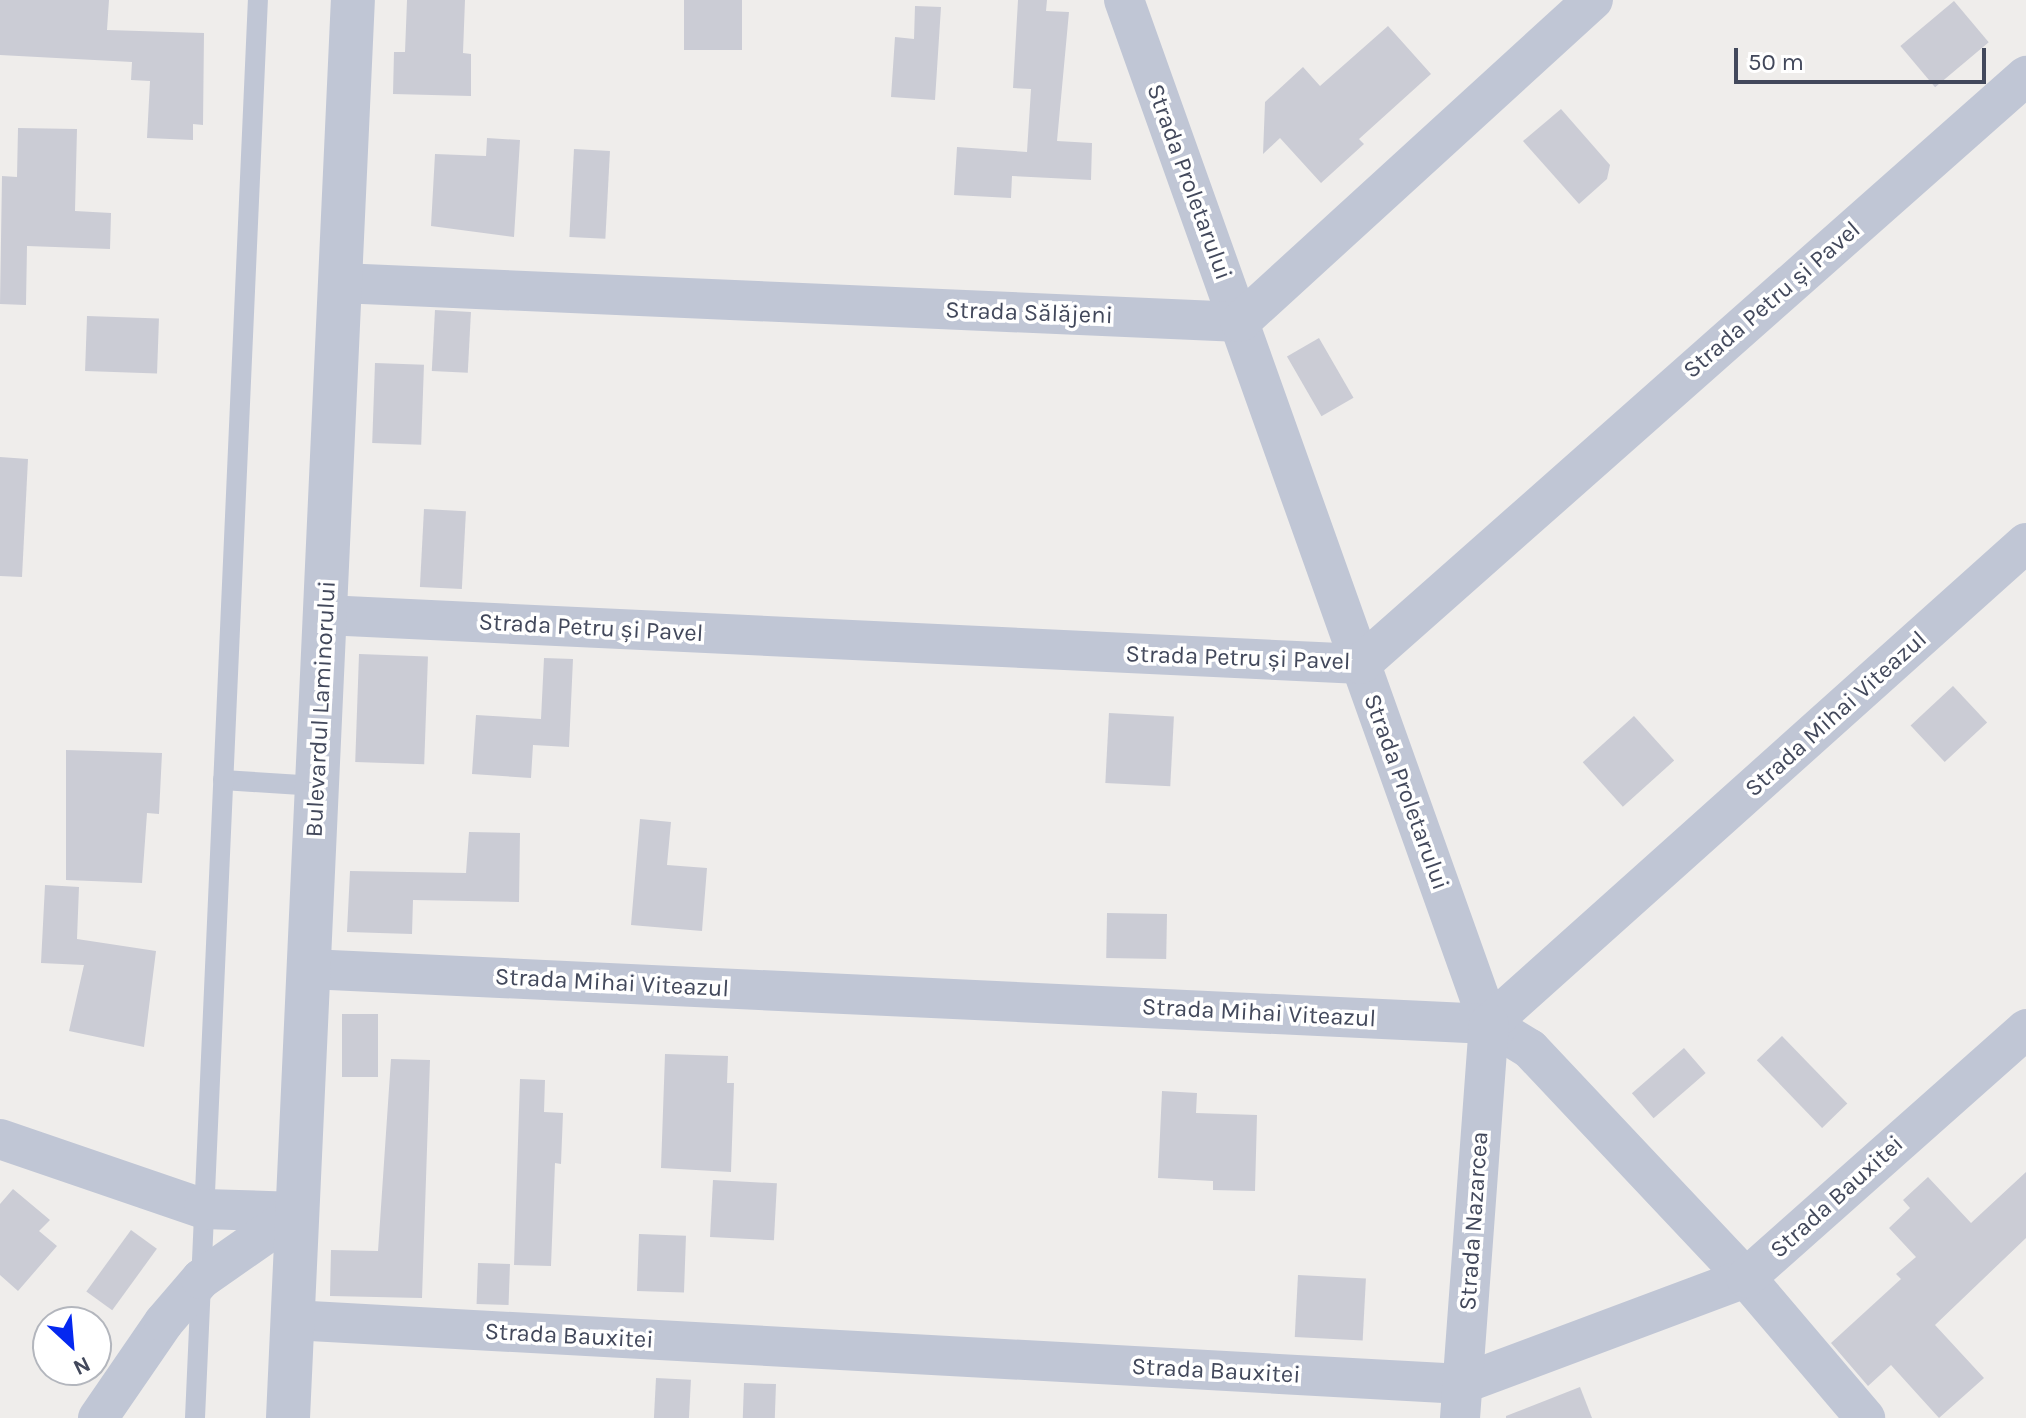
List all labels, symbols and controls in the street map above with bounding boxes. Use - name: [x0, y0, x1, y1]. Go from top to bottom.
- scale bar: [1738, 32, 1990, 82]
- text: 50 m: [1748, 48, 1804, 76]
- street label: Strada Proletarului: [1140, 80, 1238, 284]
- street label: Strada Petru și Pavel: [1678, 215, 1866, 385]
- street label: Strada Sălăjeni: [945, 296, 1113, 330]
- street label: Bulevardul Laminorului: [300, 580, 342, 838]
- street label: Strada Petru și Pavel: [478, 608, 704, 648]
- street label: Strada Mihai Viteazul: [1739, 625, 1933, 803]
- street label: Strada Petru și Pavel: [1125, 640, 1351, 676]
- street label: Strada Proletarului: [1357, 690, 1455, 894]
- street label: Strada Mihai Viteazul: [494, 962, 730, 1004]
- street label: Strada Mihai Viteazul: [1141, 992, 1377, 1034]
- street label: Strada Bauxitei: [1765, 1130, 1909, 1264]
- street label: Strada Nazarcea: [1453, 1131, 1495, 1311]
- north arrow: [32, 1306, 112, 1386]
- street label: Strada Bauxitei: [484, 1317, 654, 1355]
- text: N: [69, 1351, 94, 1381]
- street label: Strada Bauxitei: [1131, 1352, 1301, 1390]

